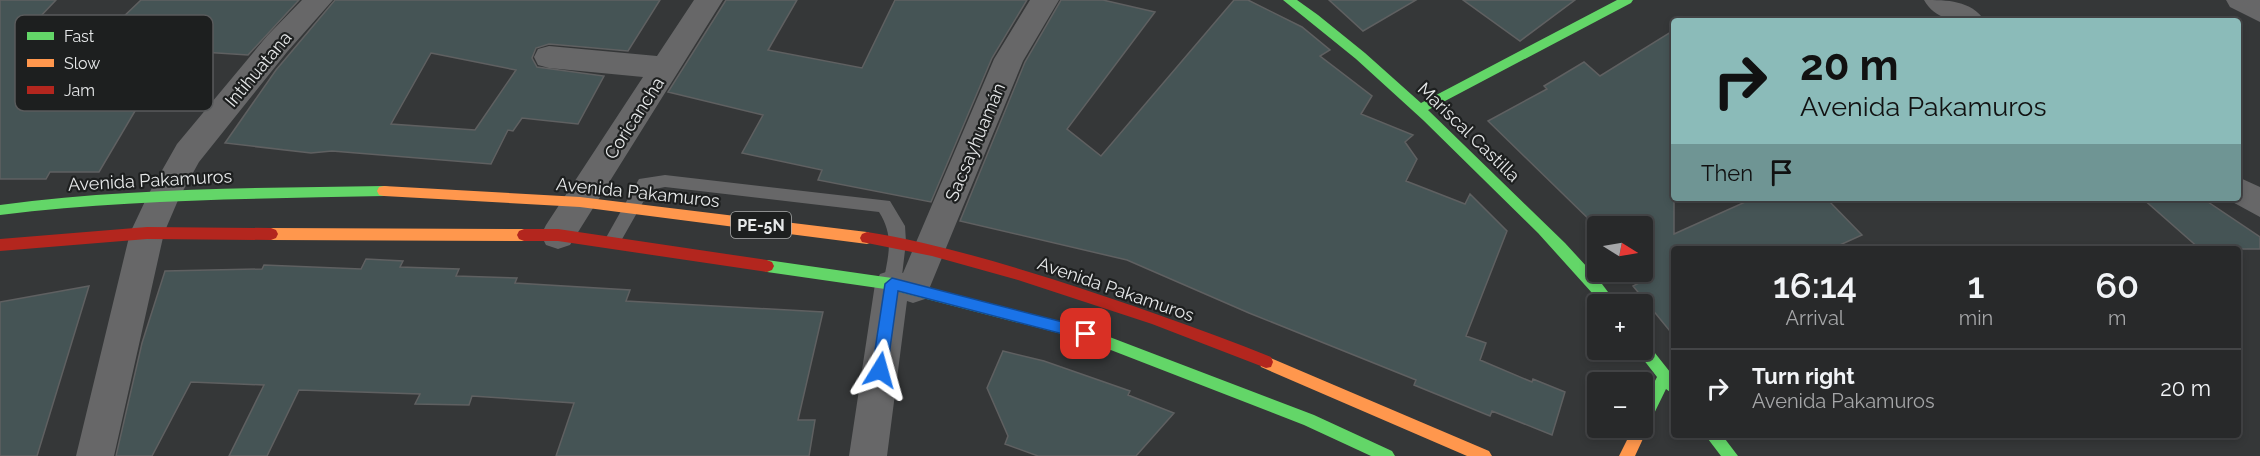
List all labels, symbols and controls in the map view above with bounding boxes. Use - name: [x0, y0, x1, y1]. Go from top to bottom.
- legend: [15, 15, 213, 111]
- text: Fast: [64, 27, 95, 46]
- street label: Intihuatana: [220, 27, 296, 111]
- text: 20 m: [1800, 41, 1899, 90]
- icon: right: [1701, 42, 1779, 120]
- text: Slow: [64, 54, 100, 73]
- street label: Coricancha: [600, 73, 668, 163]
- street label: Mariscal Castilla: [1414, 78, 1524, 186]
- street label: Sacsayhuamán: [941, 80, 1009, 204]
- text: Jam: [64, 81, 95, 100]
- text: Avenida Pakamuros: [1800, 91, 2046, 122]
- icon: arrive: [1765, 156, 1798, 189]
- text: Then: [1701, 160, 1753, 186]
- street label: Avenida Pakamuros: [67, 165, 233, 195]
- street label: Avenida Pakamuros: [555, 173, 721, 211]
- road number: PE-5N: [731, 212, 791, 238]
- north arrow: [1587, 216, 1653, 282]
- map controls: [1587, 216, 1653, 438]
- street label: Avenida Pakamuros: [1035, 252, 1197, 326]
- text: 16:14: [1773, 264, 1857, 306]
- text: 1: [1968, 264, 1985, 306]
- text: 60: [2095, 264, 2139, 306]
- button: +: [1587, 294, 1653, 360]
- text: Arrival: [1786, 306, 1844, 330]
- text: min: [1959, 306, 1993, 330]
- text: m: [2108, 306, 2126, 330]
- pin: [1060, 308, 1111, 359]
- icon: arrive: [1069, 317, 1102, 350]
- position arrow: [848, 338, 912, 402]
- text: Turn right: [1752, 363, 1855, 389]
- button: −: [1587, 372, 1653, 438]
- icon: right: [1701, 372, 1734, 405]
- text: 20 m: [2160, 375, 2211, 401]
- text: Avenida Pakamuros: [1752, 389, 1935, 413]

